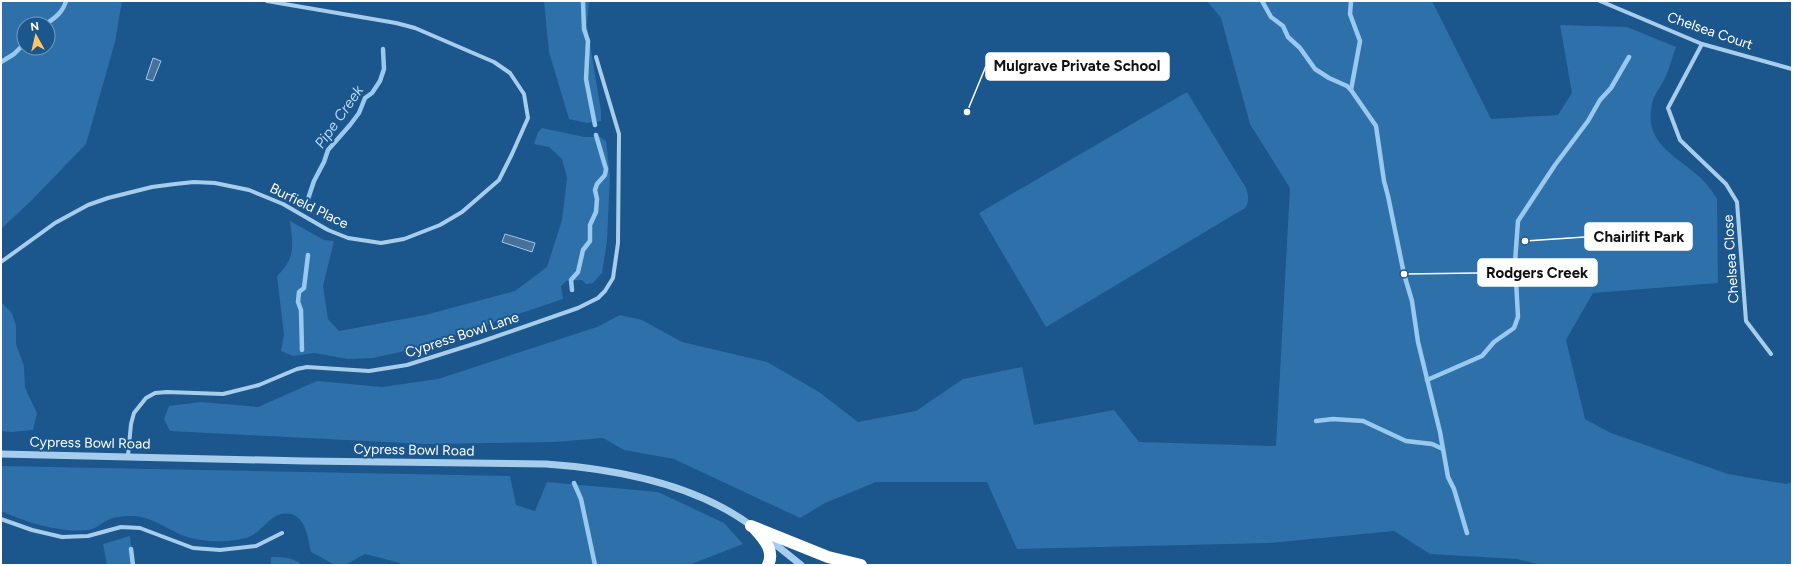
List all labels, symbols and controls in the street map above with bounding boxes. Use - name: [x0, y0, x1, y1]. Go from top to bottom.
- street label: Chelsea Court: [1665, 8, 1755, 54]
- north arrow: [16, 16, 56, 56]
- text: N: [30, 20, 40, 34]
- callout: Mulgrave Private School: [986, 53, 1169, 80]
- text: Mulgrave Private School: [994, 57, 1161, 75]
- water label: Pipe Creek: [311, 82, 368, 152]
- street label: Burfield Place: [267, 180, 351, 233]
- street label: Chelsea Close: [1719, 214, 1743, 304]
- callout: Chairlift Park: [1585, 223, 1692, 250]
- text: Chairlift Park: [1594, 228, 1684, 246]
- callout: Rodgers Creek: [1478, 259, 1597, 286]
- text: Rodgers Creek: [1486, 264, 1588, 282]
- street label: Cypress Bowl Lane: [403, 309, 521, 361]
- street label: Cypress Bowl Road: [29, 433, 151, 453]
- street label: Cypress Bowl Road: [353, 440, 475, 460]

